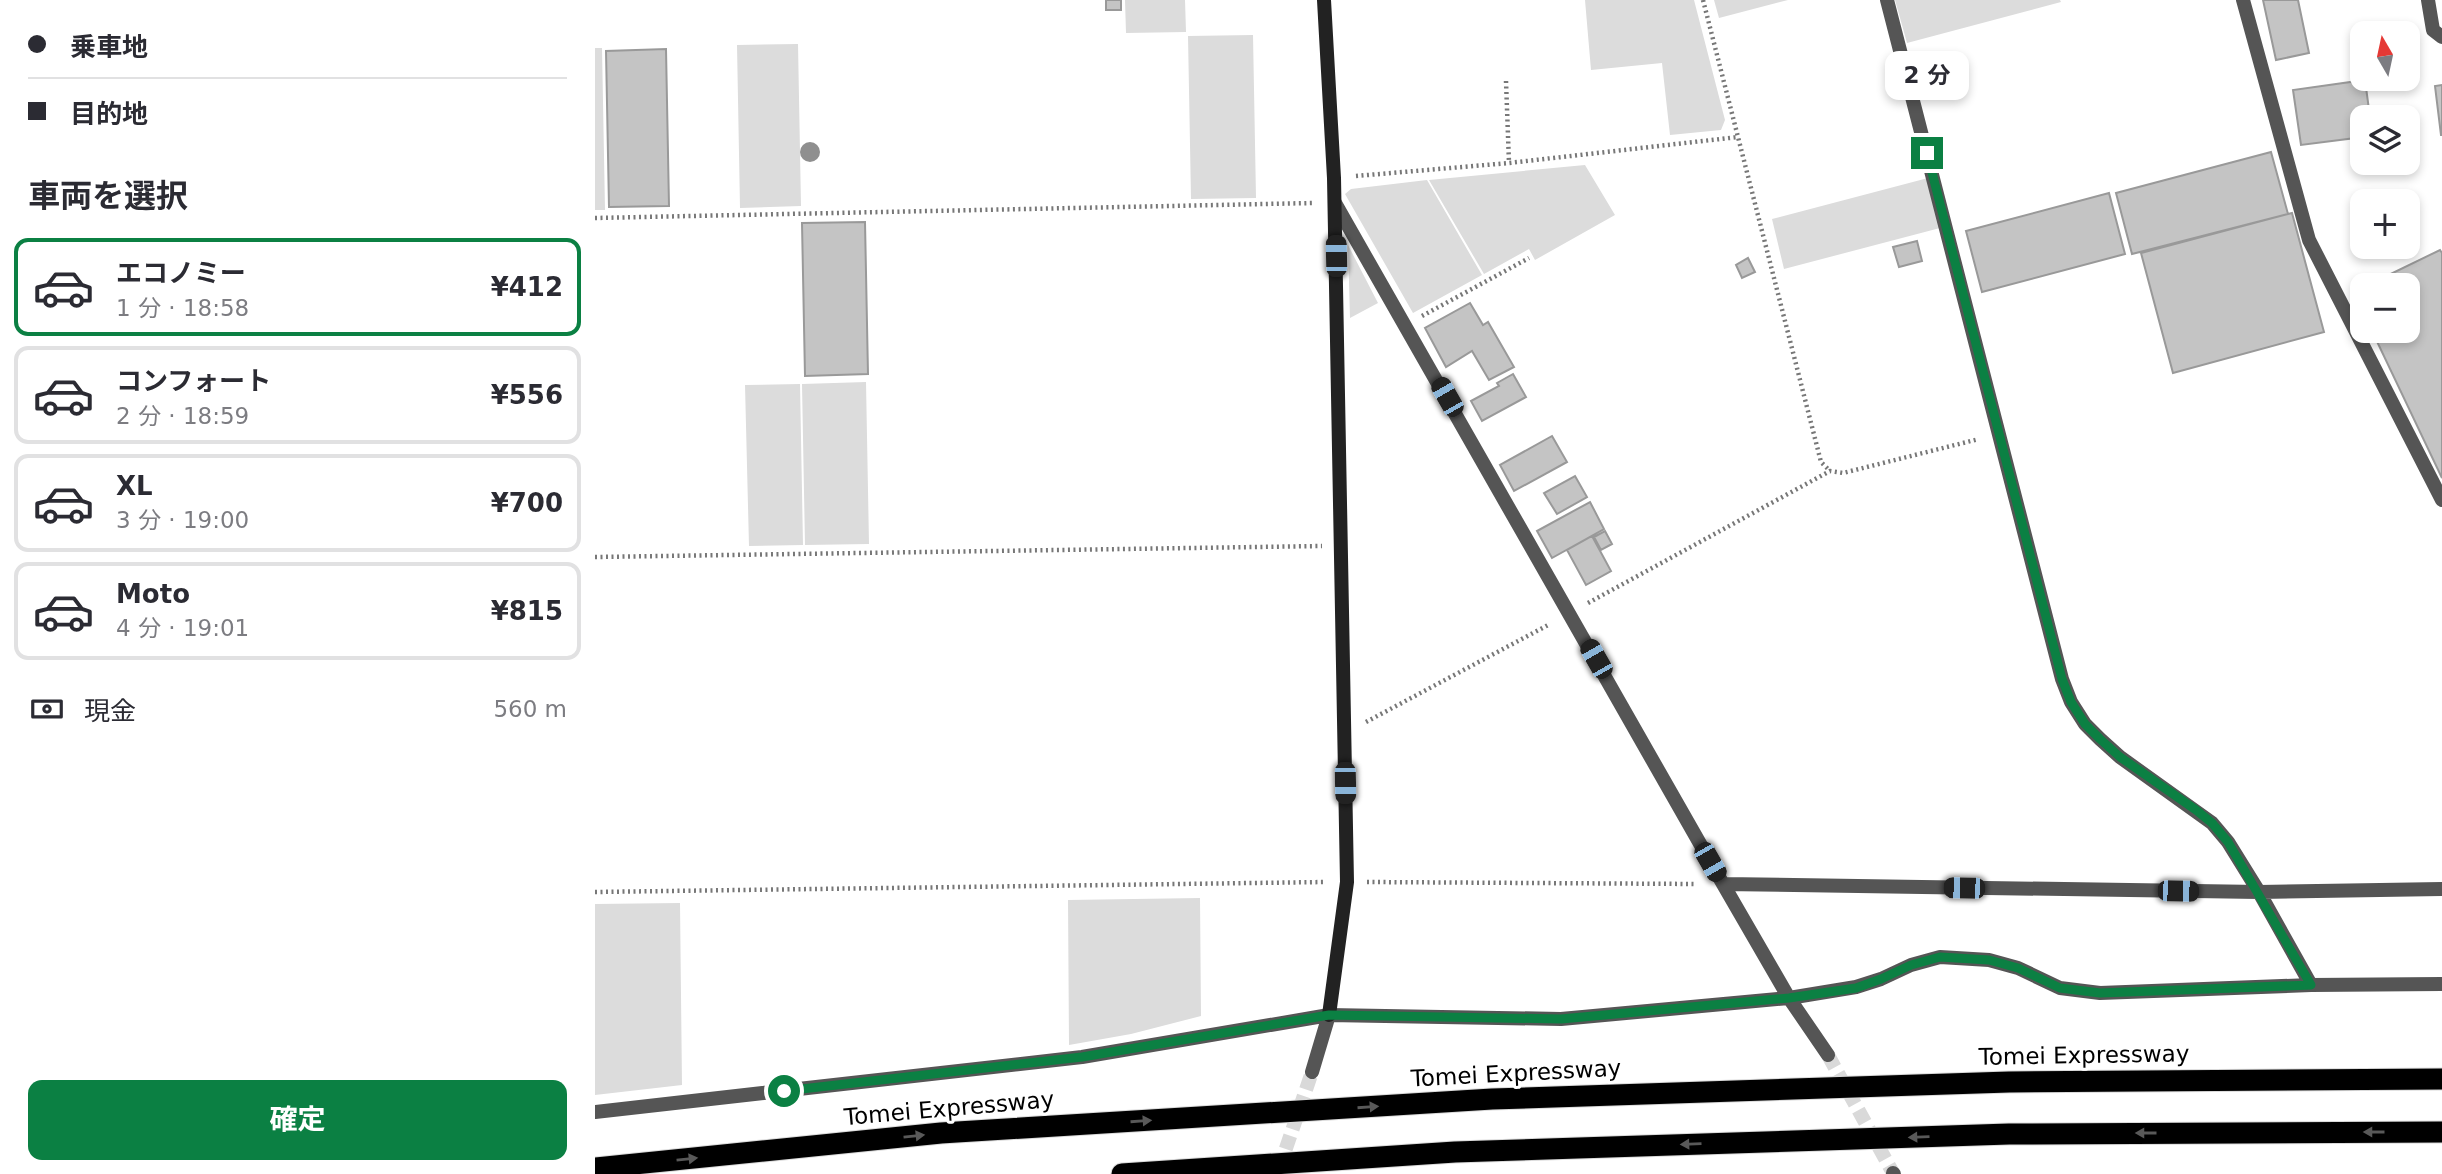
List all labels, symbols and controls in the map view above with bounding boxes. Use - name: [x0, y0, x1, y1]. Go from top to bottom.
- north arrow: [2350, 21, 2420, 91]
- map controls: [2350, 21, 2420, 343]
- text: 乗車地: [70, 32, 148, 62]
- callout: 2 分: [1885, 52, 1969, 100]
- text: 2 分: [1903, 62, 1951, 88]
- text: 目的地: [70, 99, 148, 129]
- button: layers: [2350, 105, 2420, 175]
- route end: [1911, 137, 1943, 169]
- text: 車両を選択: [28, 177, 188, 215]
- button: +: [2350, 189, 2420, 259]
- car: [1326, 235, 1347, 277]
- icon: car: [32, 256, 95, 319]
- text: エコノミー: [116, 258, 246, 288]
- text: ¥412: [491, 272, 563, 302]
- button: −: [2350, 273, 2420, 343]
- text: 1 分 · 18:58: [116, 295, 249, 321]
- icon: car: [32, 364, 95, 427]
- text: コンフォート: [116, 366, 271, 396]
- car: [1428, 374, 1467, 420]
- text: ¥556: [491, 380, 563, 410]
- text: 2 分 · 18:59: [116, 403, 249, 429]
- text: XL: [116, 471, 153, 501]
- icon: car: [32, 472, 95, 535]
- text: ¥700: [491, 488, 563, 518]
- text: 3 分 · 19:00: [116, 507, 249, 533]
- text: Moto: [116, 579, 190, 609]
- icon: car: [32, 580, 95, 643]
- text: ¥815: [491, 596, 563, 626]
- text: 4 分 · 19:01: [116, 615, 249, 641]
- car: [1577, 636, 1616, 682]
- icon: cash: [28, 690, 66, 728]
- text: 現金: [84, 696, 136, 726]
- text: 560 m: [493, 696, 567, 722]
- car: [1335, 762, 1356, 804]
- car: [1691, 839, 1730, 885]
- car: [1943, 877, 1986, 899]
- car: [2157, 880, 2200, 902]
- street label: Tomei Expressway: [1977, 1040, 2190, 1070]
- street label: Tomei Expressway: [1409, 1055, 1622, 1092]
- route start: [768, 1075, 800, 1107]
- button: 確定: [28, 1080, 567, 1160]
- street label: Tomei Expressway: [842, 1086, 1055, 1130]
- one-way arrow: [1357, 1101, 1379, 1112]
- one-way arrow: [1130, 1115, 1152, 1126]
- one-way arrow: [2363, 1126, 2385, 1138]
- one-way arrow: [2135, 1127, 2157, 1139]
- one-way arrow: [903, 1130, 925, 1141]
- one-way arrow: [1908, 1131, 1930, 1142]
- one-way arrow: [1680, 1139, 1702, 1150]
- one-way arrow: [676, 1153, 698, 1164]

